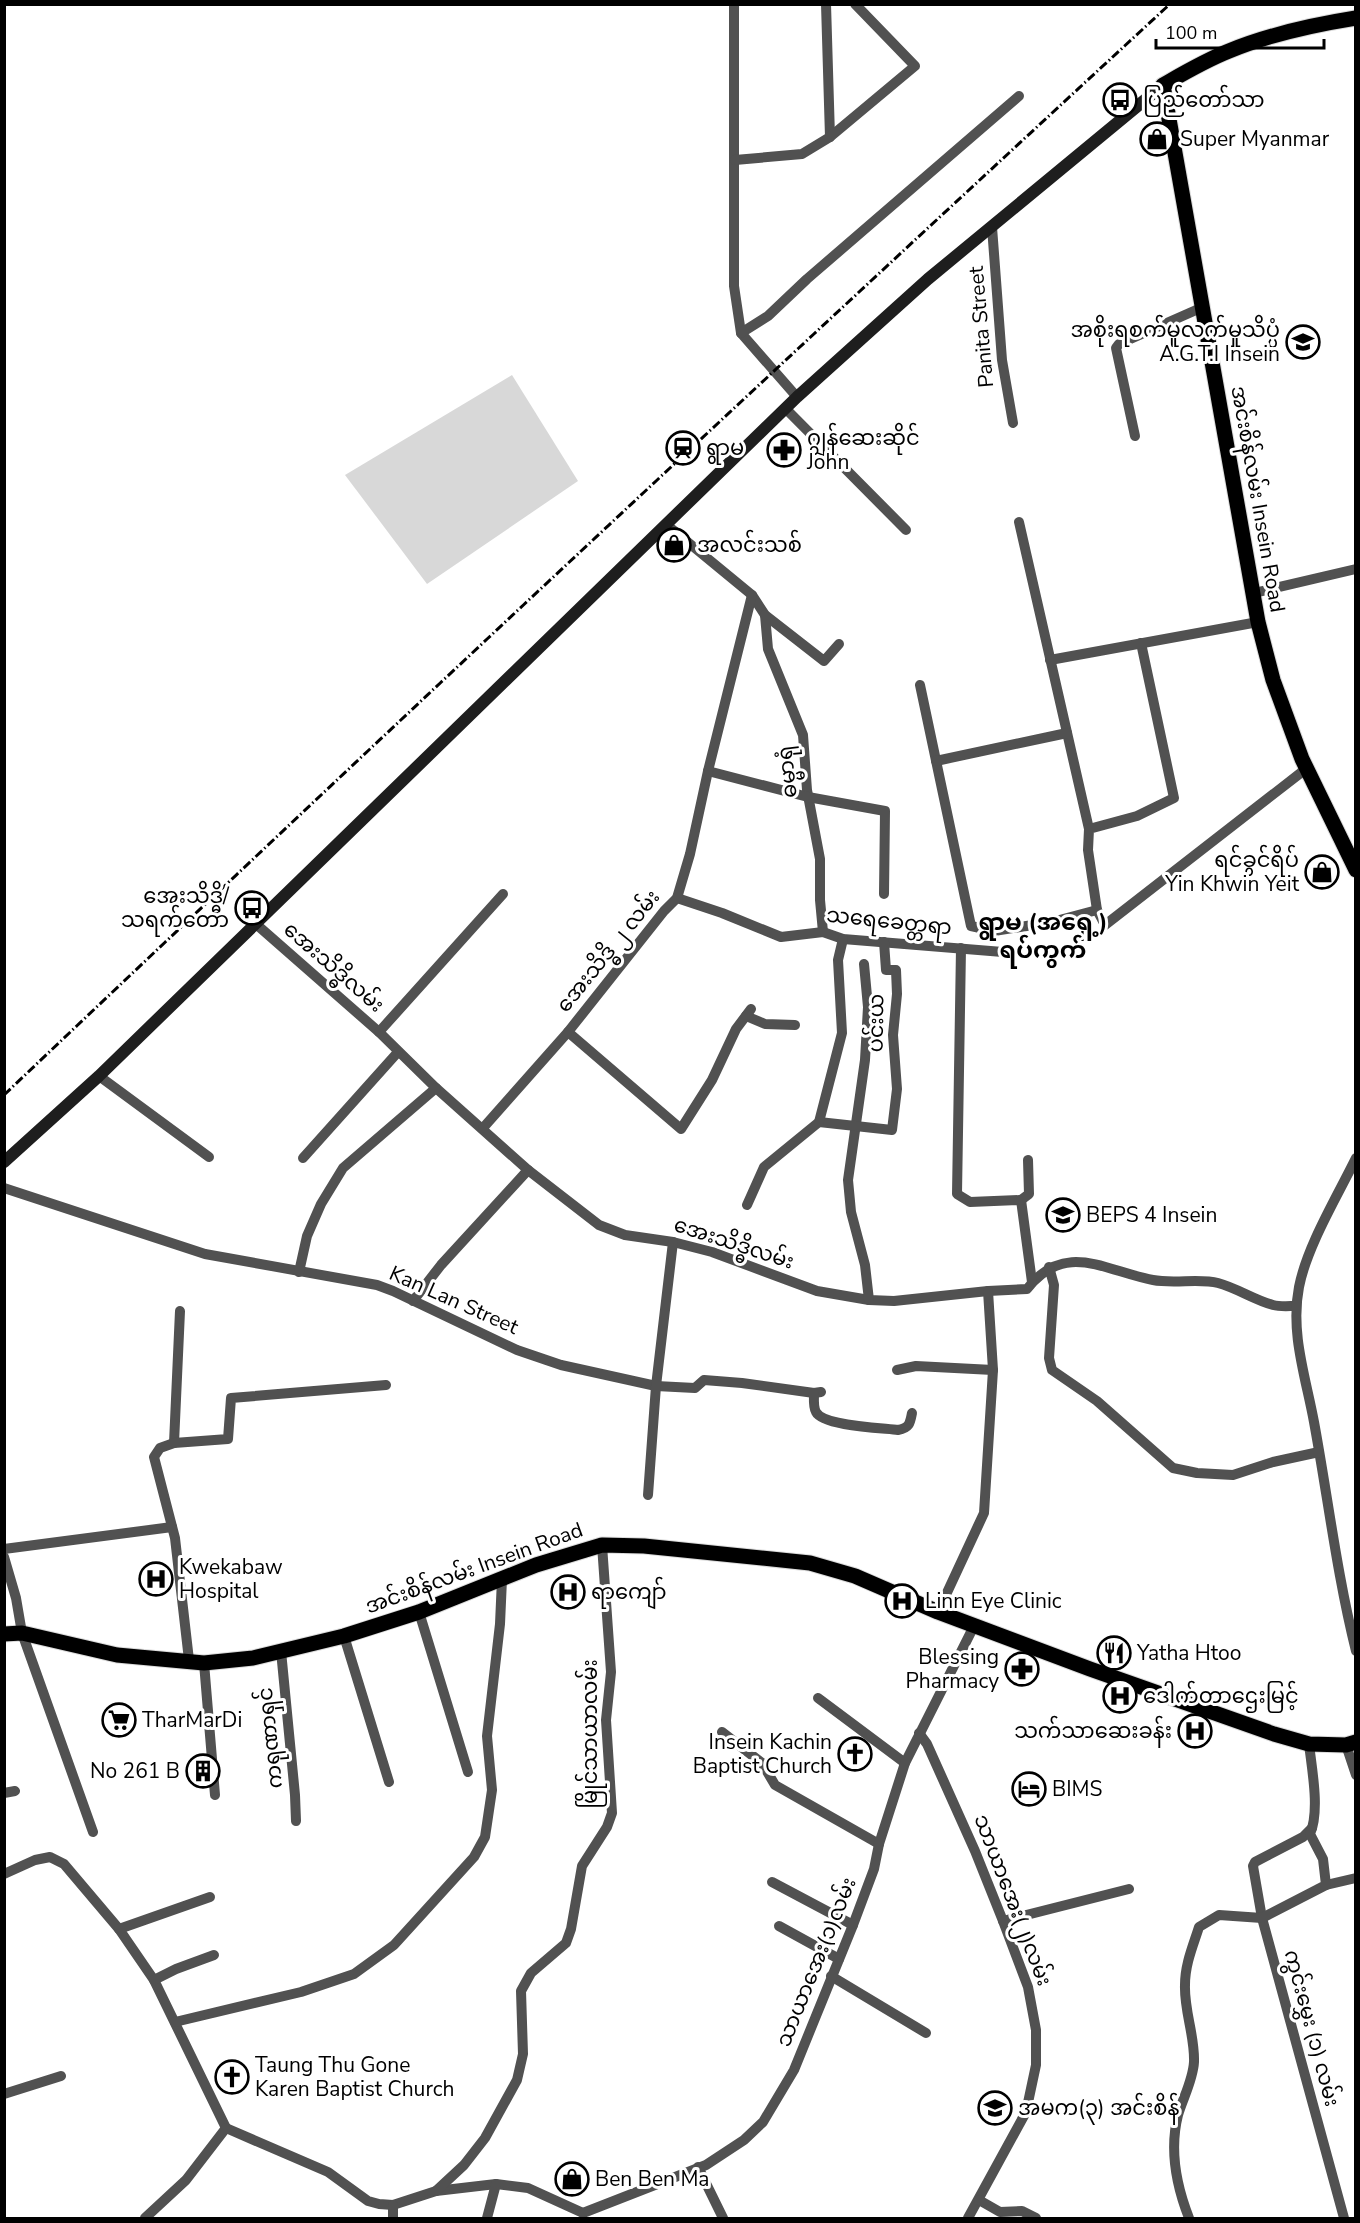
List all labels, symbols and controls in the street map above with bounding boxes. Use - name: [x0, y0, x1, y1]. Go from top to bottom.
- scale bar: [1156, 12, 1324, 50]
- text: 100 m: [1165, 21, 1217, 45]
- bus stop icon: ပြည်တော်သာ: [1102, 82, 1138, 118]
- place label: ပြည်တော်သာ: [1143, 84, 1265, 117]
- shop icon: Super Myanmar: [1139, 121, 1175, 157]
- place label: Super Myanmar: [1180, 125, 1330, 153]
- street label: Panita Street: [962, 264, 1000, 389]
- place label: အစိုးရစက်မှုလက်မှုသိပ္ပံ A.G.T.I Insein: [1070, 314, 1280, 368]
- school or university icon: အစိုးရစက်မှုလက်မှုသိပ္ပံ A.G.T.I Insein: [1285, 324, 1321, 360]
- street label: အင်းစိန်လမ်း Insein Road: [1221, 383, 1294, 615]
- place label: ဂျွန်ဆေးဆိုင် John: [806, 422, 920, 476]
- station icon: ရွာမ: [665, 430, 701, 466]
- pharmacy icon: ဂျွန်ဆေးဆိုင် John: [766, 432, 802, 468]
- place label: ရွာမ: [706, 434, 744, 465]
- shop icon: အလင်းသစ်: [656, 527, 692, 563]
- place label: အလင်းသစ်: [697, 529, 802, 559]
- street label: ဓမ္မာရုံ: [770, 744, 807, 799]
- place label: ရင်ခွင်ရိပ် Yin Khwin Yeit: [1164, 844, 1300, 898]
- shop icon: ရင်ခွင်ရိပ် Yin Khwin Yeit: [1304, 854, 1340, 890]
- place label: အေးသိဒ္ဓိ/ သရက်တော: [121, 880, 230, 937]
- street label: အေးသိဒ္ဓိ ၂ လမ်း: [548, 883, 669, 1020]
- bus stop icon: အေးသိဒ္ဓိ/ သရက်တော: [234, 890, 270, 926]
- street label: သရေခေတ္တရာ: [825, 900, 953, 944]
- district label: ရွာမ (အရှေ့) ရပ်ကွက်: [978, 906, 1108, 969]
- street label: အေးသိဒ္ဓိလမ်း: [275, 914, 392, 1021]
- street label: ပင်းယ: [859, 993, 891, 1053]
- school or university icon: BEPS 4 Insein: [1045, 1197, 1081, 1233]
- place label: BEPS 4 Insein: [1086, 1201, 1217, 1229]
- street label: အေးသိဒ္ဓိလမ်း: [669, 1208, 798, 1279]
- street label: Kan Lan Street: [385, 1259, 524, 1341]
- street label: အင်းစိန်လမ်း Insein Road: [361, 1514, 588, 1623]
- place label: Kwekabaw Hospital: [179, 1553, 283, 1605]
- hospital icon: Kwekabaw Hospital: [138, 1561, 174, 1597]
- hospital icon: ရာကျော်: [550, 1574, 586, 1610]
- place label: ရာကျော်: [591, 1576, 667, 1610]
- hospital icon: Linn Eye Clinic: [884, 1583, 920, 1619]
- place label: Linn Eye Clinic: [925, 1587, 1062, 1615]
- restaurant icon: Yatha Htoo: [1096, 1635, 1132, 1671]
- place label: Yatha Htoo: [1136, 1639, 1241, 1667]
- place label: Blessing Pharmacy: [905, 1643, 999, 1695]
- pharmacy icon: Blessing Pharmacy: [1004, 1651, 1040, 1687]
- street label: မြိုင်သာယာလမ်း: [574, 1659, 607, 1809]
- hospital icon: ဒေါက်တာဌေးမြင့်: [1102, 1678, 1138, 1714]
- place label: ဒေါက်တာဌေးမြင့်: [1143, 1680, 1299, 1713]
- street label: ကရုဏာရှင်: [249, 1686, 292, 1790]
- supermarket icon: TharMarDi: [101, 1702, 137, 1738]
- place label: TharMarDi: [142, 1706, 242, 1734]
- hospital icon: သက်သာဆေးခန်း: [1177, 1713, 1213, 1749]
- place label: သက်သာဆေးခန်း: [1014, 1715, 1172, 1748]
- place label: Insein Kachin Baptist Church: [693, 1728, 832, 1780]
- church icon: Insein Kachin Baptist Church: [837, 1736, 873, 1772]
- building icon: No 261 B: [185, 1753, 221, 1789]
- place label: No 261 B: [90, 1757, 180, 1785]
- hotel icon: BIMS: [1011, 1771, 1047, 1807]
- place label: BIMS: [1052, 1775, 1103, 1803]
- street label: သာယာအေး(၂)လမ်း: [965, 1809, 1060, 1991]
- street label: သာယာအေး(၁)လမ်း: [767, 1872, 863, 2051]
- street label: ကွင်းမွှေး (၁) လမ်း: [1276, 1946, 1348, 2110]
- place label: Taung Thu Gone Karen Baptist Church: [255, 2051, 454, 2103]
- church icon: Taung Thu Gone Karen Baptist Church: [214, 2059, 250, 2095]
- school or university icon: အမက(၃) အင်းစိန်: [977, 2090, 1013, 2126]
- place label: အမက(၃) အင်းစိန်: [1018, 2092, 1179, 2125]
- shop icon: Ben Ben Ma: [554, 2161, 590, 2197]
- place label: Ben Ben Ma: [595, 2165, 709, 2193]

